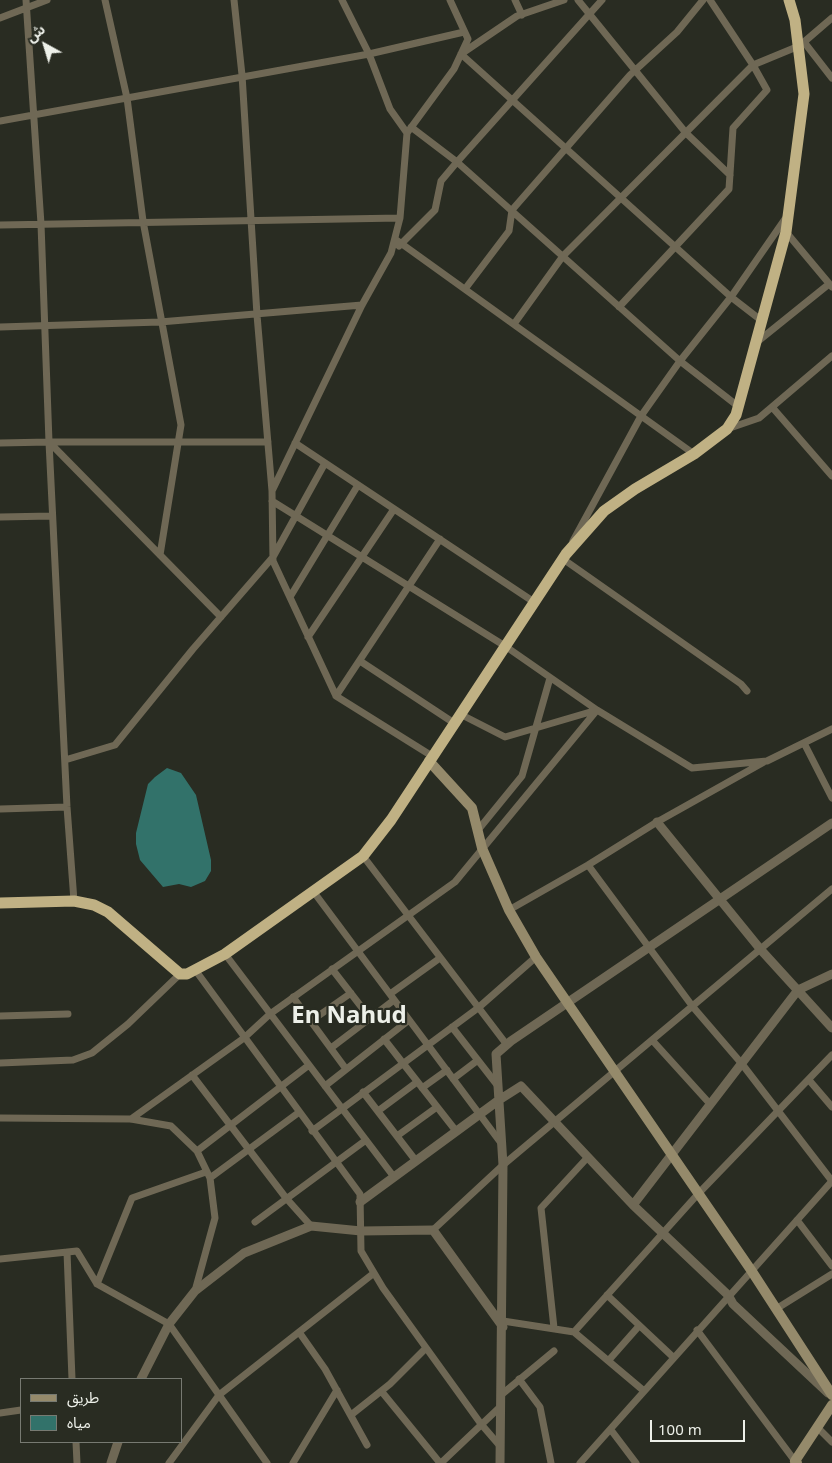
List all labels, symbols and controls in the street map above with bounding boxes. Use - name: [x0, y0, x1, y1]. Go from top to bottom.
- north arrow: [20, 20, 70, 70]
- text: ش: [22, 20, 49, 46]
- district label: En Nahud: [291, 1002, 407, 1030]
- legend: [20, 1378, 182, 1443]
- text: طريق: [67, 1387, 99, 1407]
- scale bar: [652, 1410, 747, 1442]
- text: مياه: [67, 1412, 91, 1432]
- text: 100 m: [658, 1419, 702, 1439]

